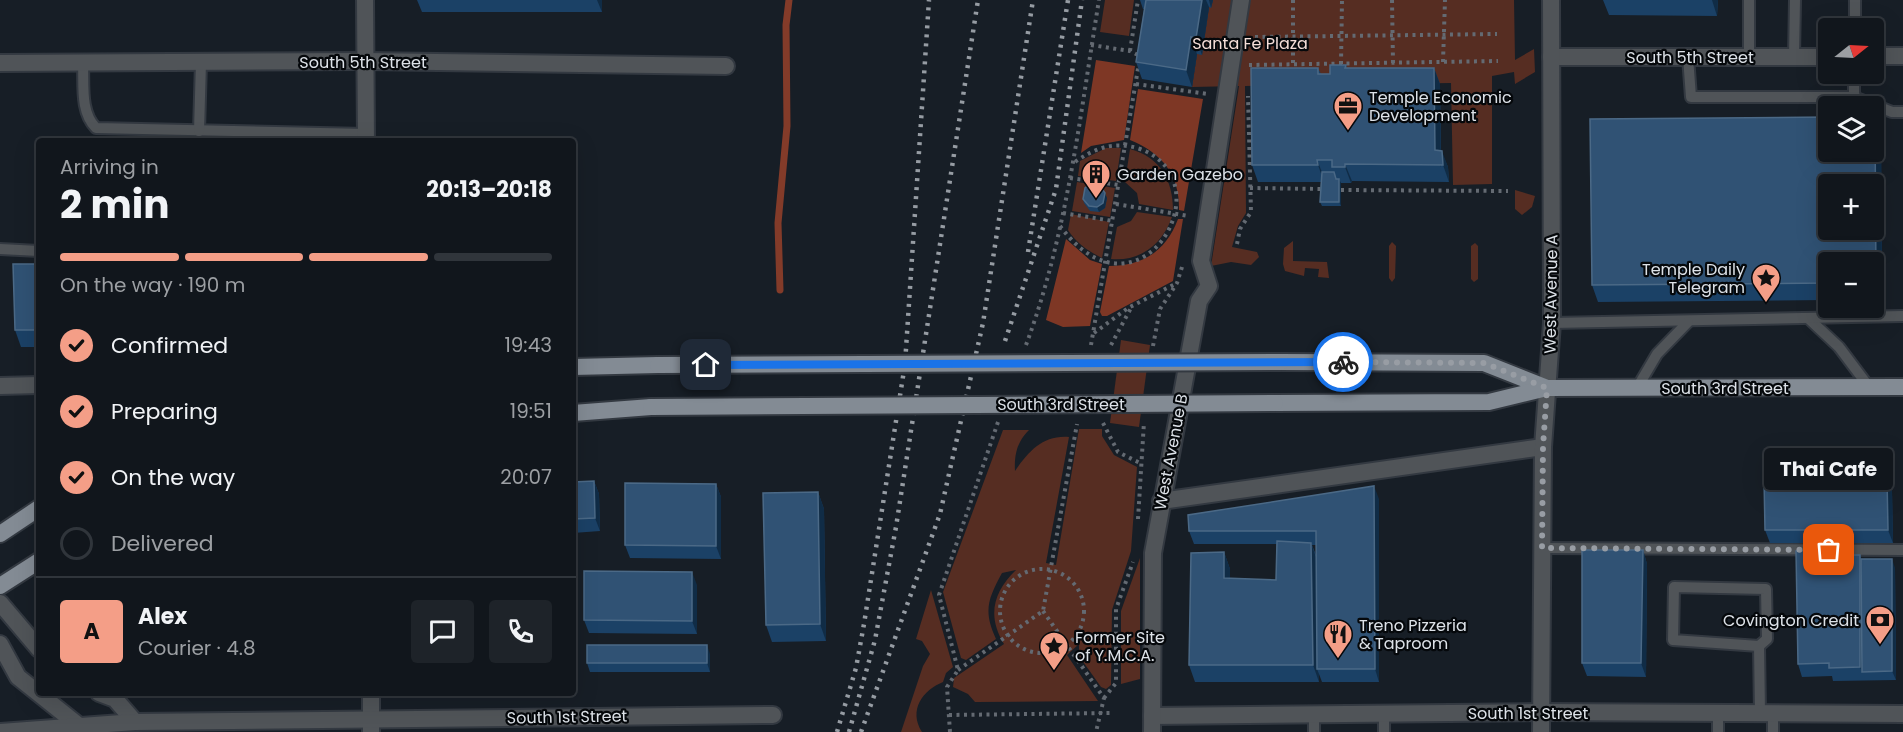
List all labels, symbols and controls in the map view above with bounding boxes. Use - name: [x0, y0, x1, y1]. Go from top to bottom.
- north arrow: [1818, 18, 1884, 84]
- map controls: [1818, 18, 1884, 318]
- park label: Santa Fe Plaza: [1192, 32, 1308, 55]
- street label: South 5th Street: [1626, 46, 1754, 69]
- street label: South 5th Street: [299, 51, 427, 74]
- place label: Temple Economic Development: [1369, 86, 1512, 127]
- office icon: Temple Economic Development: [1332, 90, 1364, 132]
- button: layers: [1818, 96, 1884, 162]
- text: Arriving in: [60, 153, 159, 181]
- building icon: Garden Gazebo: [1080, 158, 1112, 200]
- place label: Garden Gazebo: [1117, 163, 1243, 186]
- text: 20:13–20:18: [426, 174, 552, 205]
- button: +: [1818, 174, 1884, 240]
- text: 2 min: [60, 177, 170, 232]
- street label: West Avenue A: [1538, 234, 1564, 354]
- button: −: [1818, 252, 1884, 318]
- place label: Temple Daily Telegram: [1642, 258, 1745, 299]
- place icon: Temple Daily Telegram: [1750, 262, 1782, 304]
- text: On the way · 190 m: [60, 271, 245, 299]
- icon: check: [60, 329, 93, 362]
- text: Confirmed: [111, 330, 228, 361]
- text: 19:43: [504, 331, 552, 359]
- courier: [1313, 332, 1373, 392]
- pin: [680, 339, 731, 390]
- icon: bike: [1327, 346, 1360, 379]
- icon: home: [689, 348, 722, 381]
- street label: South 3rd Street: [1661, 377, 1789, 400]
- street label: West Avenue B: [1148, 392, 1194, 512]
- street label: South 3rd Street: [997, 393, 1125, 416]
- icon: check: [60, 395, 93, 428]
- text: Preparing: [111, 396, 218, 427]
- text: 19:51: [510, 397, 552, 425]
- callout: Thai Cafe: [1764, 448, 1894, 490]
- text: Thai Cafe: [1780, 455, 1877, 483]
- icon: check: [60, 461, 93, 494]
- text: On the way: [111, 462, 235, 493]
- text: 20:07: [500, 463, 552, 491]
- pin: [1803, 524, 1854, 575]
- text: Delivered: [111, 528, 214, 559]
- icon: bag: [1812, 533, 1845, 566]
- button: chat: [411, 600, 474, 663]
- button: phone: [489, 600, 552, 663]
- text: Alex: [138, 601, 187, 632]
- bank icon: Covington Credit: [1864, 604, 1896, 646]
- place label: Covington Credit: [1723, 609, 1859, 632]
- place label: Treno Pizzeria & Taproom: [1359, 614, 1467, 655]
- text: A: [83, 616, 100, 647]
- restaurant icon: Treno Pizzeria & Taproom: [1322, 618, 1354, 660]
- place label: Former Site of Y.M.C.A.: [1075, 626, 1165, 667]
- place icon: Former Site of Y.M.C.A.: [1038, 630, 1070, 672]
- text: Courier · 4.8: [138, 634, 256, 662]
- street label: South 1st Street: [1468, 702, 1588, 725]
- street label: South 1st Street: [506, 704, 628, 730]

